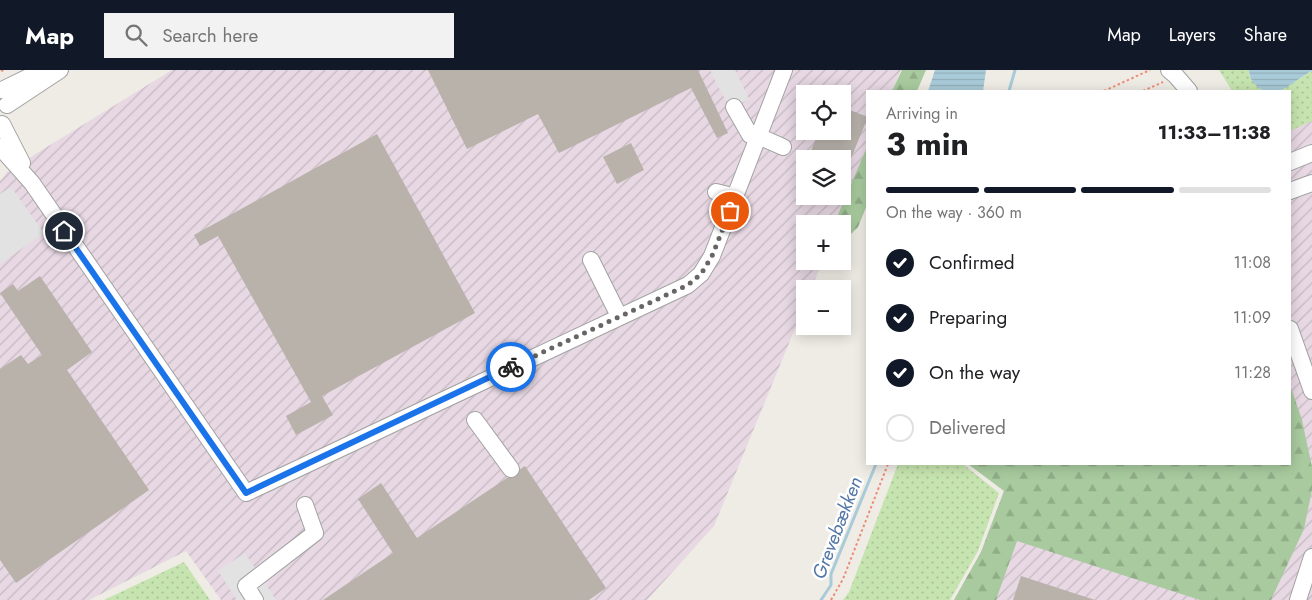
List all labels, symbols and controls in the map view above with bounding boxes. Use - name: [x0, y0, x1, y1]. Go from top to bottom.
- search box: [104, 13, 454, 58]
- text: Map: [25, 18, 74, 53]
- icon: search: [122, 21, 150, 49]
- text: Search here: [162, 22, 258, 49]
- text: Map: [1107, 22, 1141, 48]
- text: Layers: [1169, 22, 1216, 48]
- text: Share: [1244, 22, 1287, 48]
- map controls: [796, 85, 851, 335]
- button: locate: [796, 85, 851, 140]
- text: Arriving in: [886, 102, 958, 125]
- text: 11:33–11:38: [1158, 119, 1271, 146]
- text: 3 min: [886, 121, 969, 167]
- button: layers: [796, 150, 851, 205]
- pin: [709, 190, 751, 232]
- icon: bag: [716, 197, 744, 225]
- text: On the way · 360 m: [886, 201, 1022, 224]
- pin: [43, 210, 85, 252]
- button: +: [796, 215, 851, 270]
- icon: home: [50, 217, 78, 245]
- icon: check: [886, 249, 914, 277]
- text: Confirmed: [929, 249, 1015, 276]
- text: 11:08: [1233, 251, 1271, 274]
- button: −: [796, 280, 851, 335]
- icon: check: [886, 304, 914, 332]
- text: Preparing: [929, 304, 1007, 331]
- text: 11:09: [1233, 306, 1271, 329]
- courier: [486, 342, 536, 392]
- icon: bike: [497, 353, 525, 381]
- icon: check: [886, 359, 914, 387]
- text: On the way: [929, 359, 1020, 386]
- text: 11:28: [1234, 361, 1271, 384]
- text: Delivered: [929, 414, 1006, 441]
- water label: Grevebækken: [805, 473, 869, 583]

